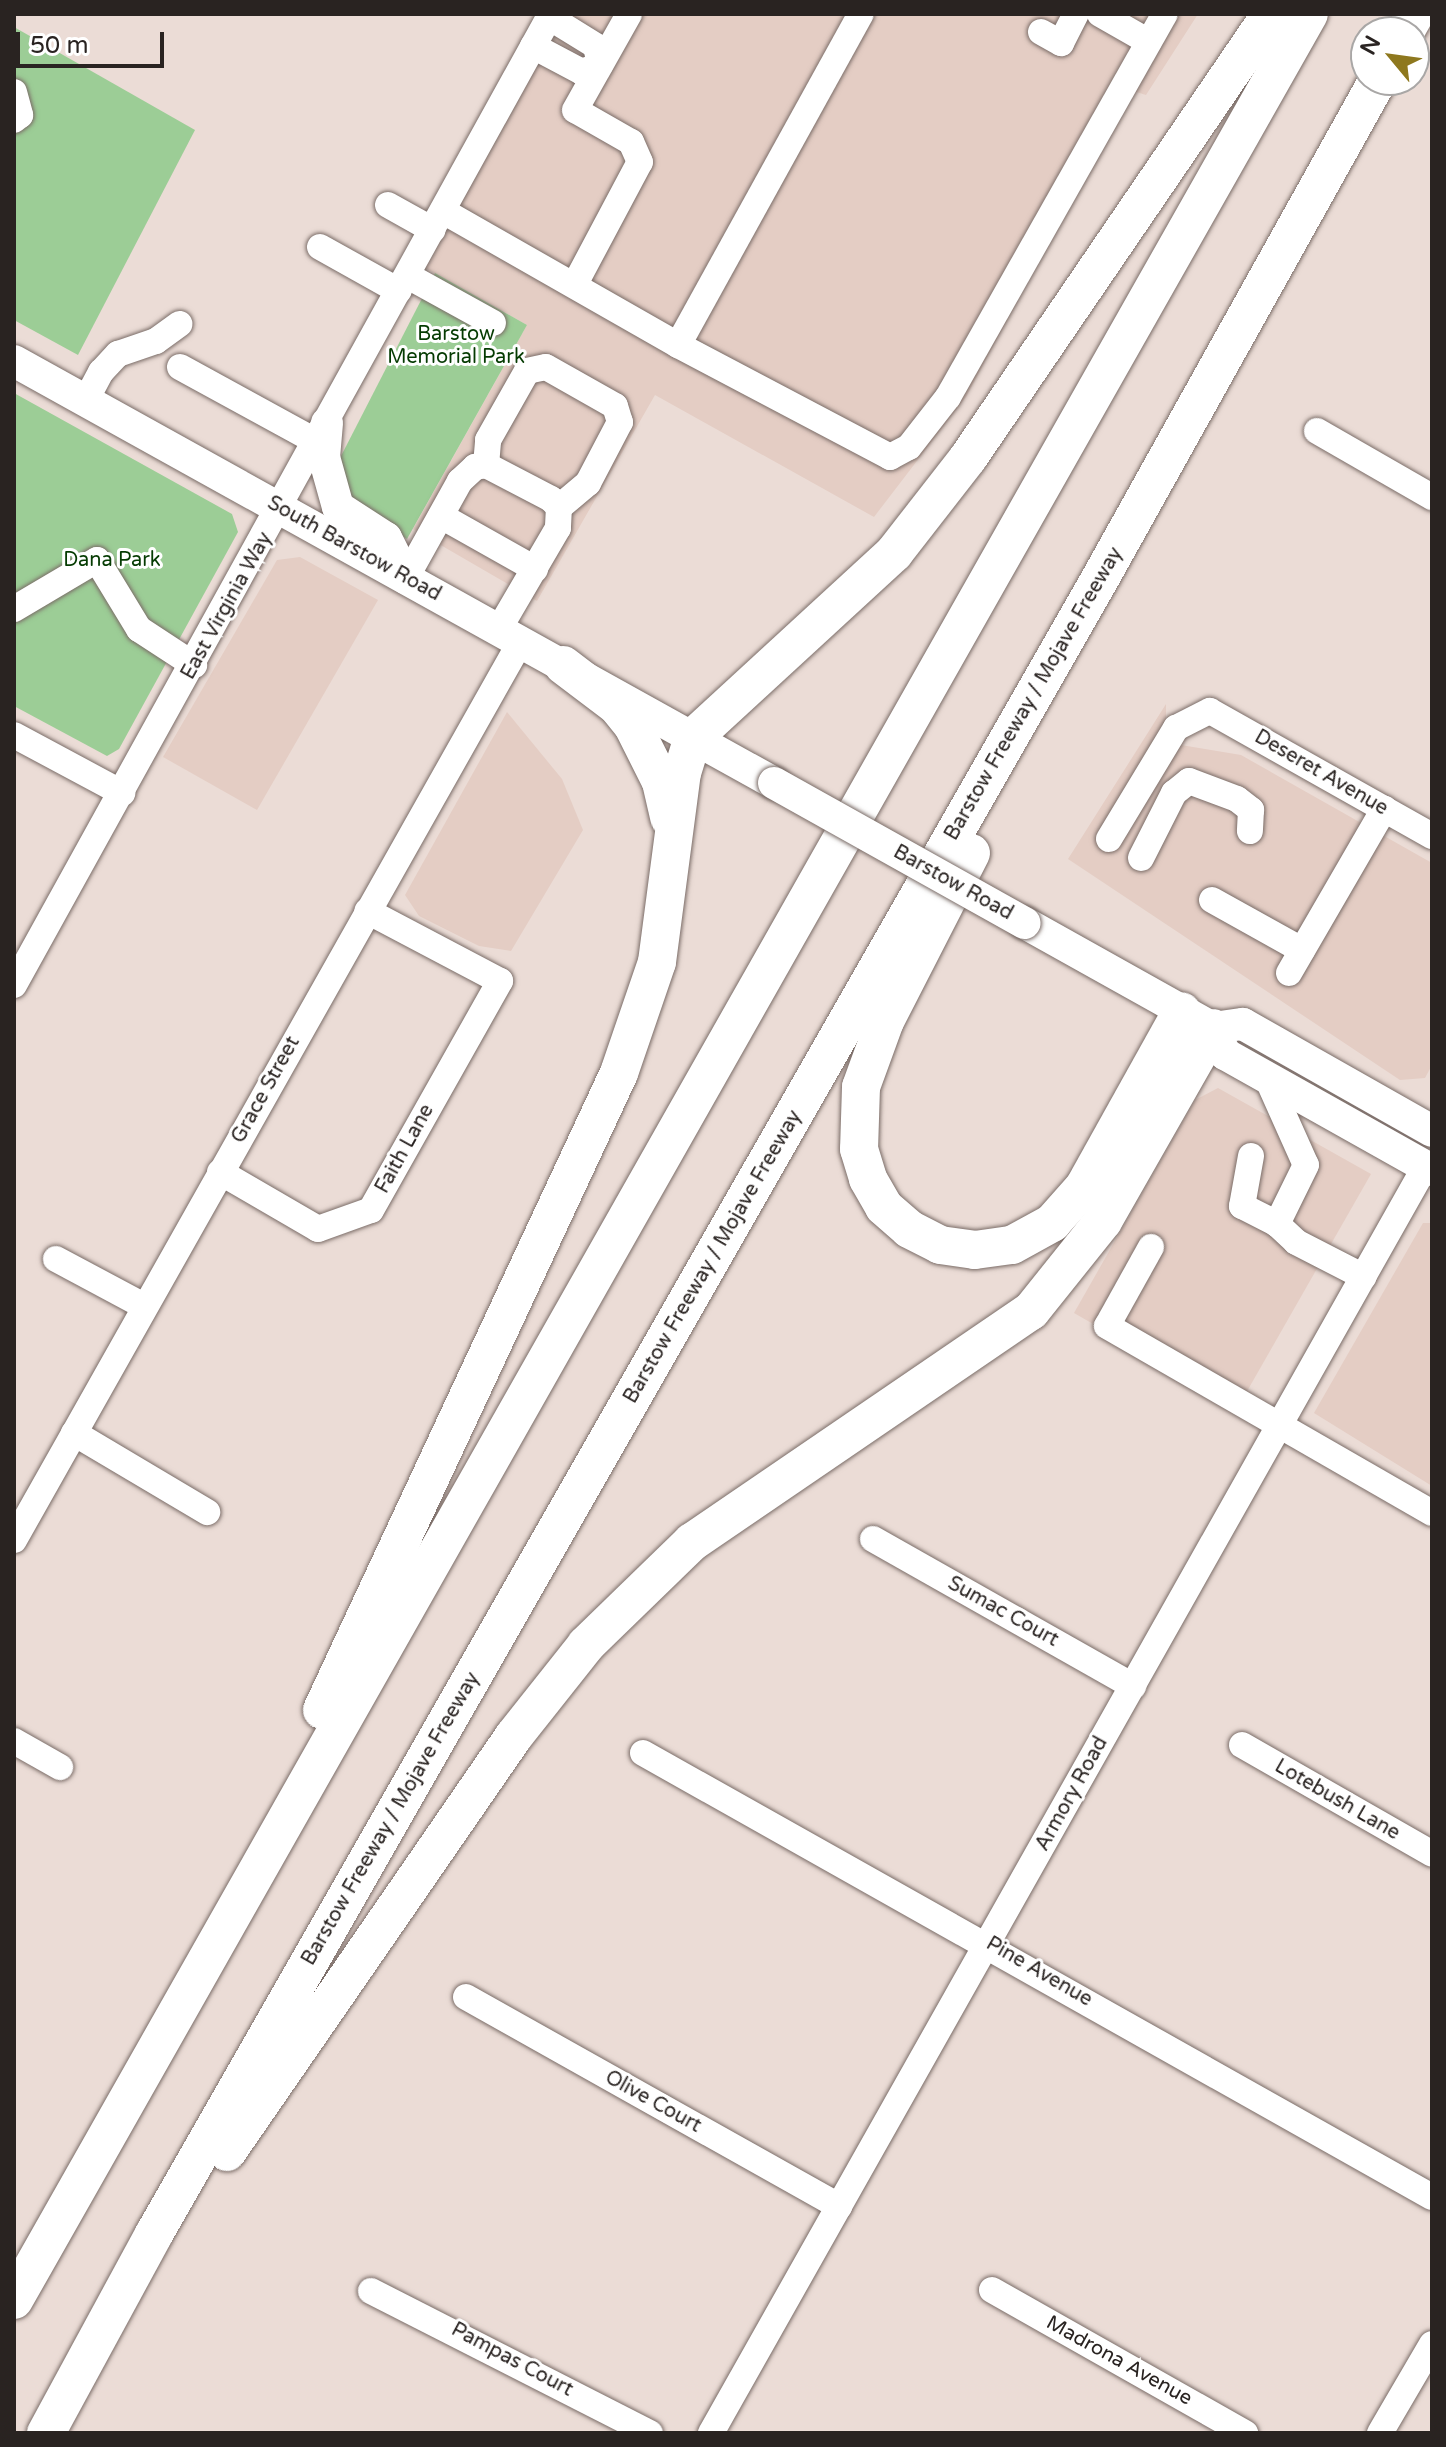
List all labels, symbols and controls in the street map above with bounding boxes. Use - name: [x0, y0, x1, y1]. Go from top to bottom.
- scale bar: [20, 16, 168, 66]
- north arrow: [1350, 16, 1430, 96]
- text: 50 m: [30, 31, 88, 60]
- text: N: [1355, 31, 1386, 59]
- park label: Barstow Memorial Park: [387, 323, 525, 370]
- street label: South Barstow Road: [263, 491, 445, 607]
- street label: East Virginia Way: [177, 528, 277, 684]
- street label: Barstow Freeway / Mojave Freeway: [940, 543, 1128, 845]
- park label: Dana Park: [63, 548, 161, 572]
- street label: Deseret Avenue: [1250, 725, 1392, 821]
- street label: Barstow Road: [889, 840, 1017, 926]
- street label: Grace Street: [227, 1032, 305, 1148]
- street label: Faith Lane: [371, 1100, 439, 1198]
- street label: Barstow Freeway / Mojave Freeway: [619, 1106, 807, 1408]
- street label: Sumac Court: [943, 1572, 1063, 1652]
- street label: Barstow Freeway / Mojave Freeway: [297, 1668, 485, 1970]
- street label: Armory Road: [1031, 1733, 1113, 1855]
- street label: Lotebush Lane: [1270, 1754, 1404, 1846]
- street label: Pine Avenue: [982, 1932, 1096, 2012]
- street label: Olive Court: [601, 2066, 705, 2138]
- street label: Madrona Avenue: [1042, 2311, 1196, 2411]
- street label: Pampas Court: [447, 2318, 577, 2402]

